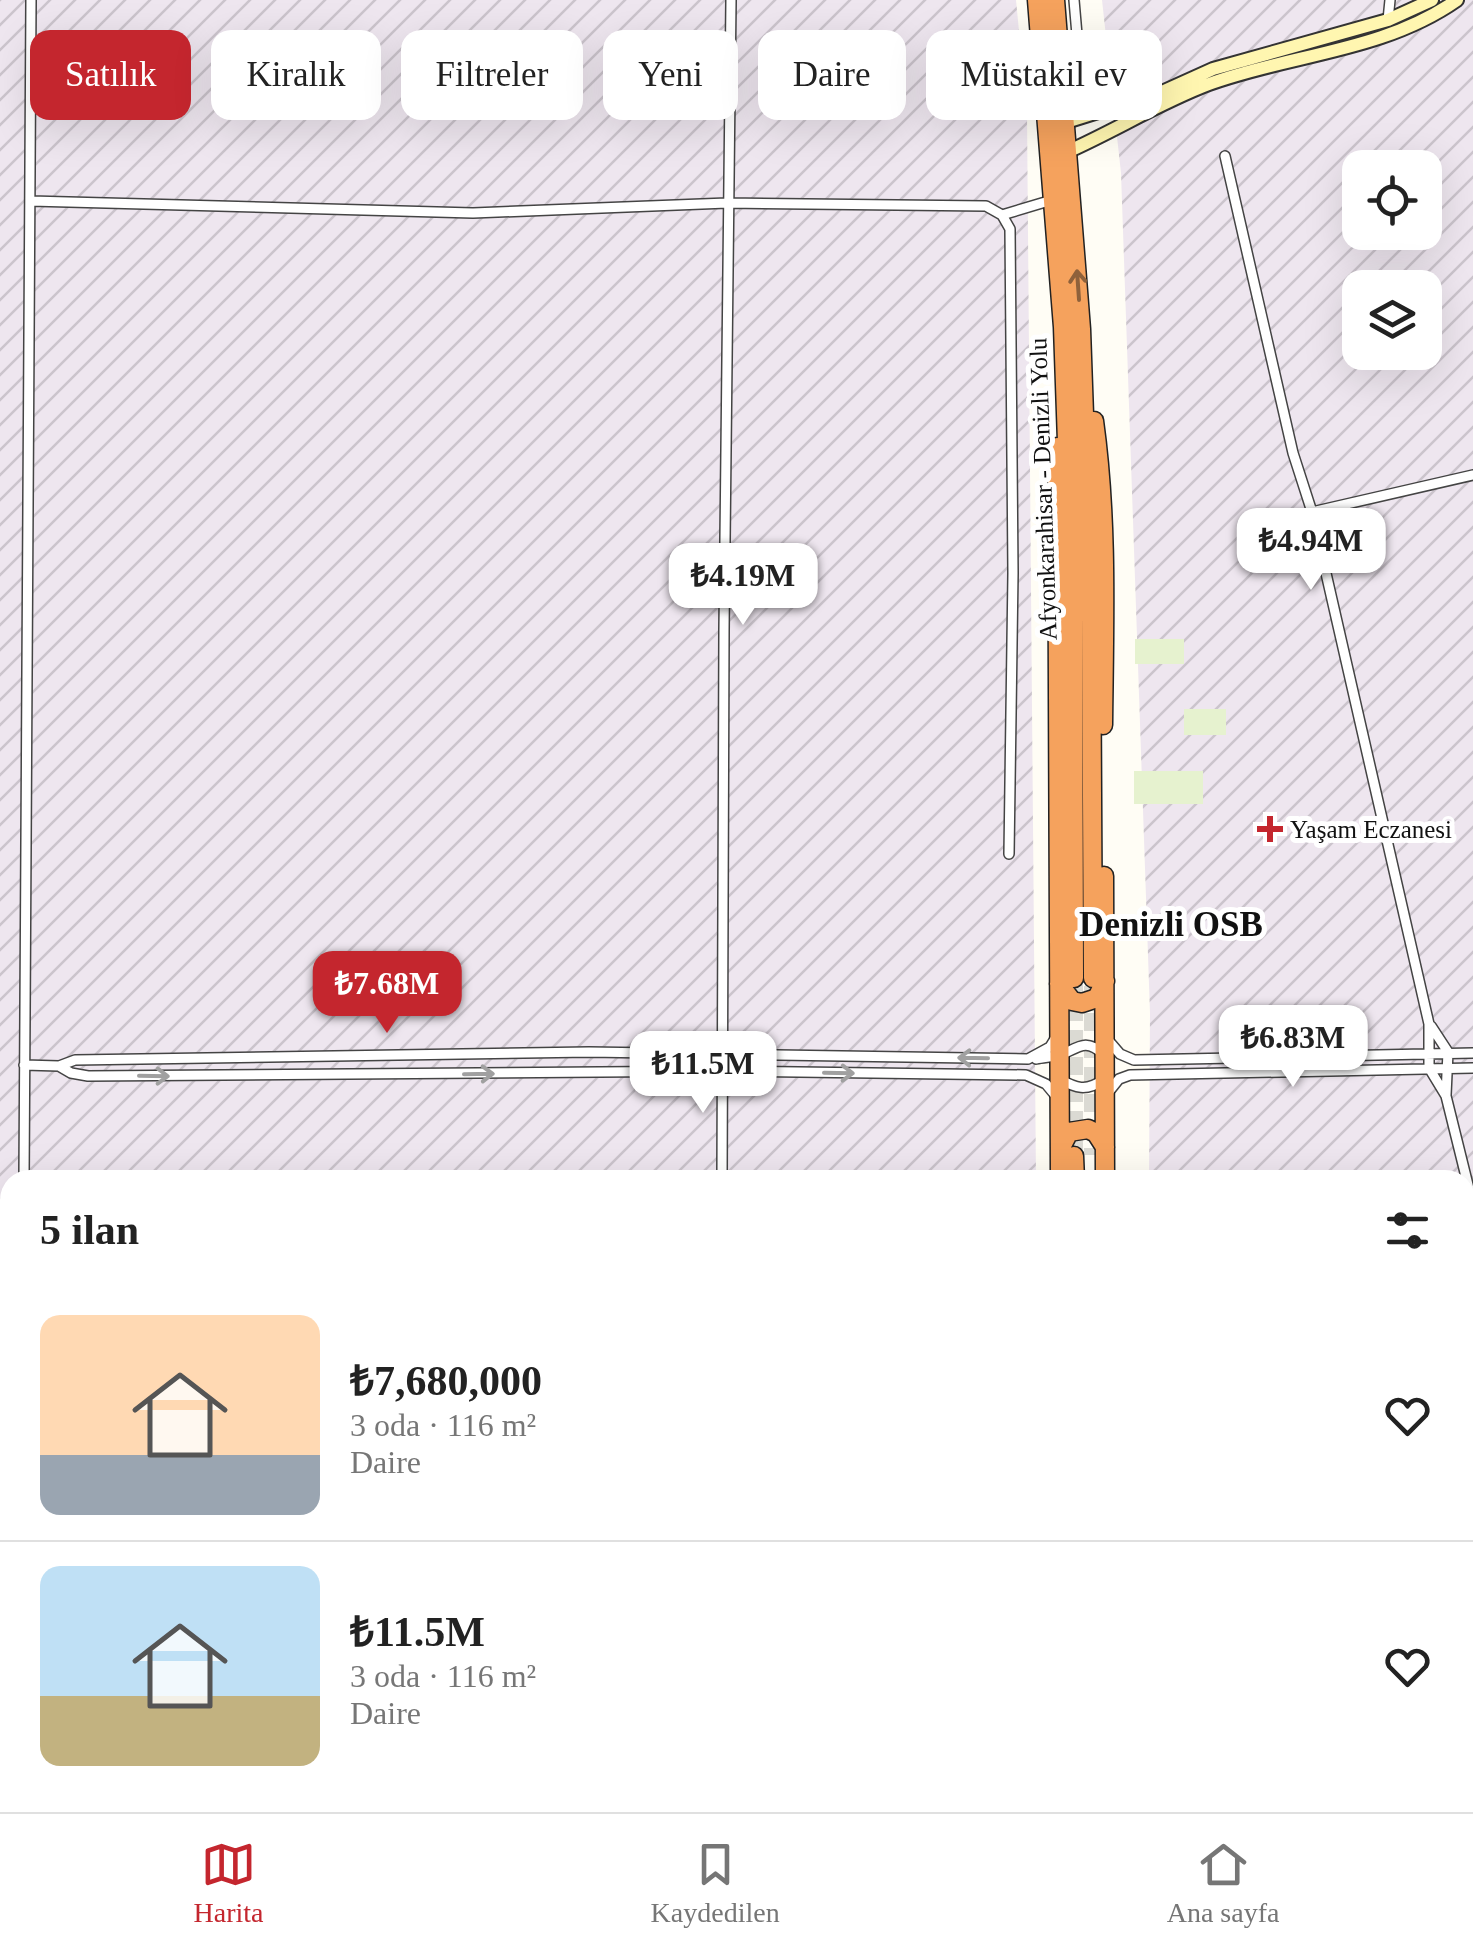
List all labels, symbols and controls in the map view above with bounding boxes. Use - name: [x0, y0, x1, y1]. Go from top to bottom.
- chip: Satılık: [30, 30, 191, 120]
- chip: Kiralık: [211, 30, 381, 120]
- chip: Filtreler: [401, 30, 583, 120]
- chip: Yeni: [603, 30, 738, 120]
- chip: Daire: [758, 30, 906, 120]
- chip: Müstakil ev: [926, 30, 1162, 120]
- map controls: [1342, 150, 1442, 370]
- button: locate: [1342, 150, 1442, 250]
- one-way arrow: [1068, 270, 1087, 302]
- button: layers: [1342, 270, 1442, 370]
- street label: Afyonkarahisar - Denizli Yolu: [1024, 337, 1062, 641]
- pin: ₺4.94M: [1230, 508, 1392, 593]
- text: ₺4.94M: [1259, 522, 1363, 558]
- pin: ₺4.19M: [662, 543, 824, 628]
- text: ₺4.19M: [691, 557, 795, 593]
- place label: Yaşam Eczanesi: [1290, 816, 1452, 843]
- marker: Yaşam Eczanesi: [1259, 818, 1281, 840]
- district label: Denizli OSB: [1079, 905, 1263, 944]
- pin: ₺7.68M: [306, 951, 468, 1036]
- text: ₺7.68M: [335, 965, 439, 1001]
- pin: ₺6.83M: [1212, 1005, 1374, 1090]
- text: ₺6.83M: [1241, 1019, 1345, 1055]
- pin: ₺11.5M: [622, 1031, 784, 1116]
- text: ₺11.5M: [652, 1045, 754, 1081]
- one-way arrow: [958, 1049, 990, 1068]
- one-way arrow: [462, 1064, 495, 1084]
- one-way arrow: [822, 1064, 855, 1082]
- one-way arrow: [138, 1067, 170, 1086]
- icon: filters: [1380, 1203, 1435, 1258]
- text: 5 ilan: [40, 1207, 139, 1253]
- icon: home: [120, 1355, 240, 1475]
- text: ₺7,680,000: [350, 1358, 542, 1404]
- icon: heart: [1380, 1388, 1435, 1443]
- text: 3 oda · 116 m²: [350, 1407, 536, 1443]
- text: Daire: [350, 1444, 421, 1480]
- icon: home: [120, 1606, 240, 1726]
- text: ₺11.5M: [350, 1609, 485, 1655]
- icon: heart: [1380, 1639, 1435, 1694]
- text: 3 oda · 116 m²: [350, 1658, 536, 1694]
- text: Daire: [350, 1695, 421, 1731]
- tab: Harita: [194, 1837, 264, 1929]
- tab: Kaydedilen: [651, 1837, 780, 1929]
- tab: Ana sayfa: [1167, 1837, 1279, 1929]

